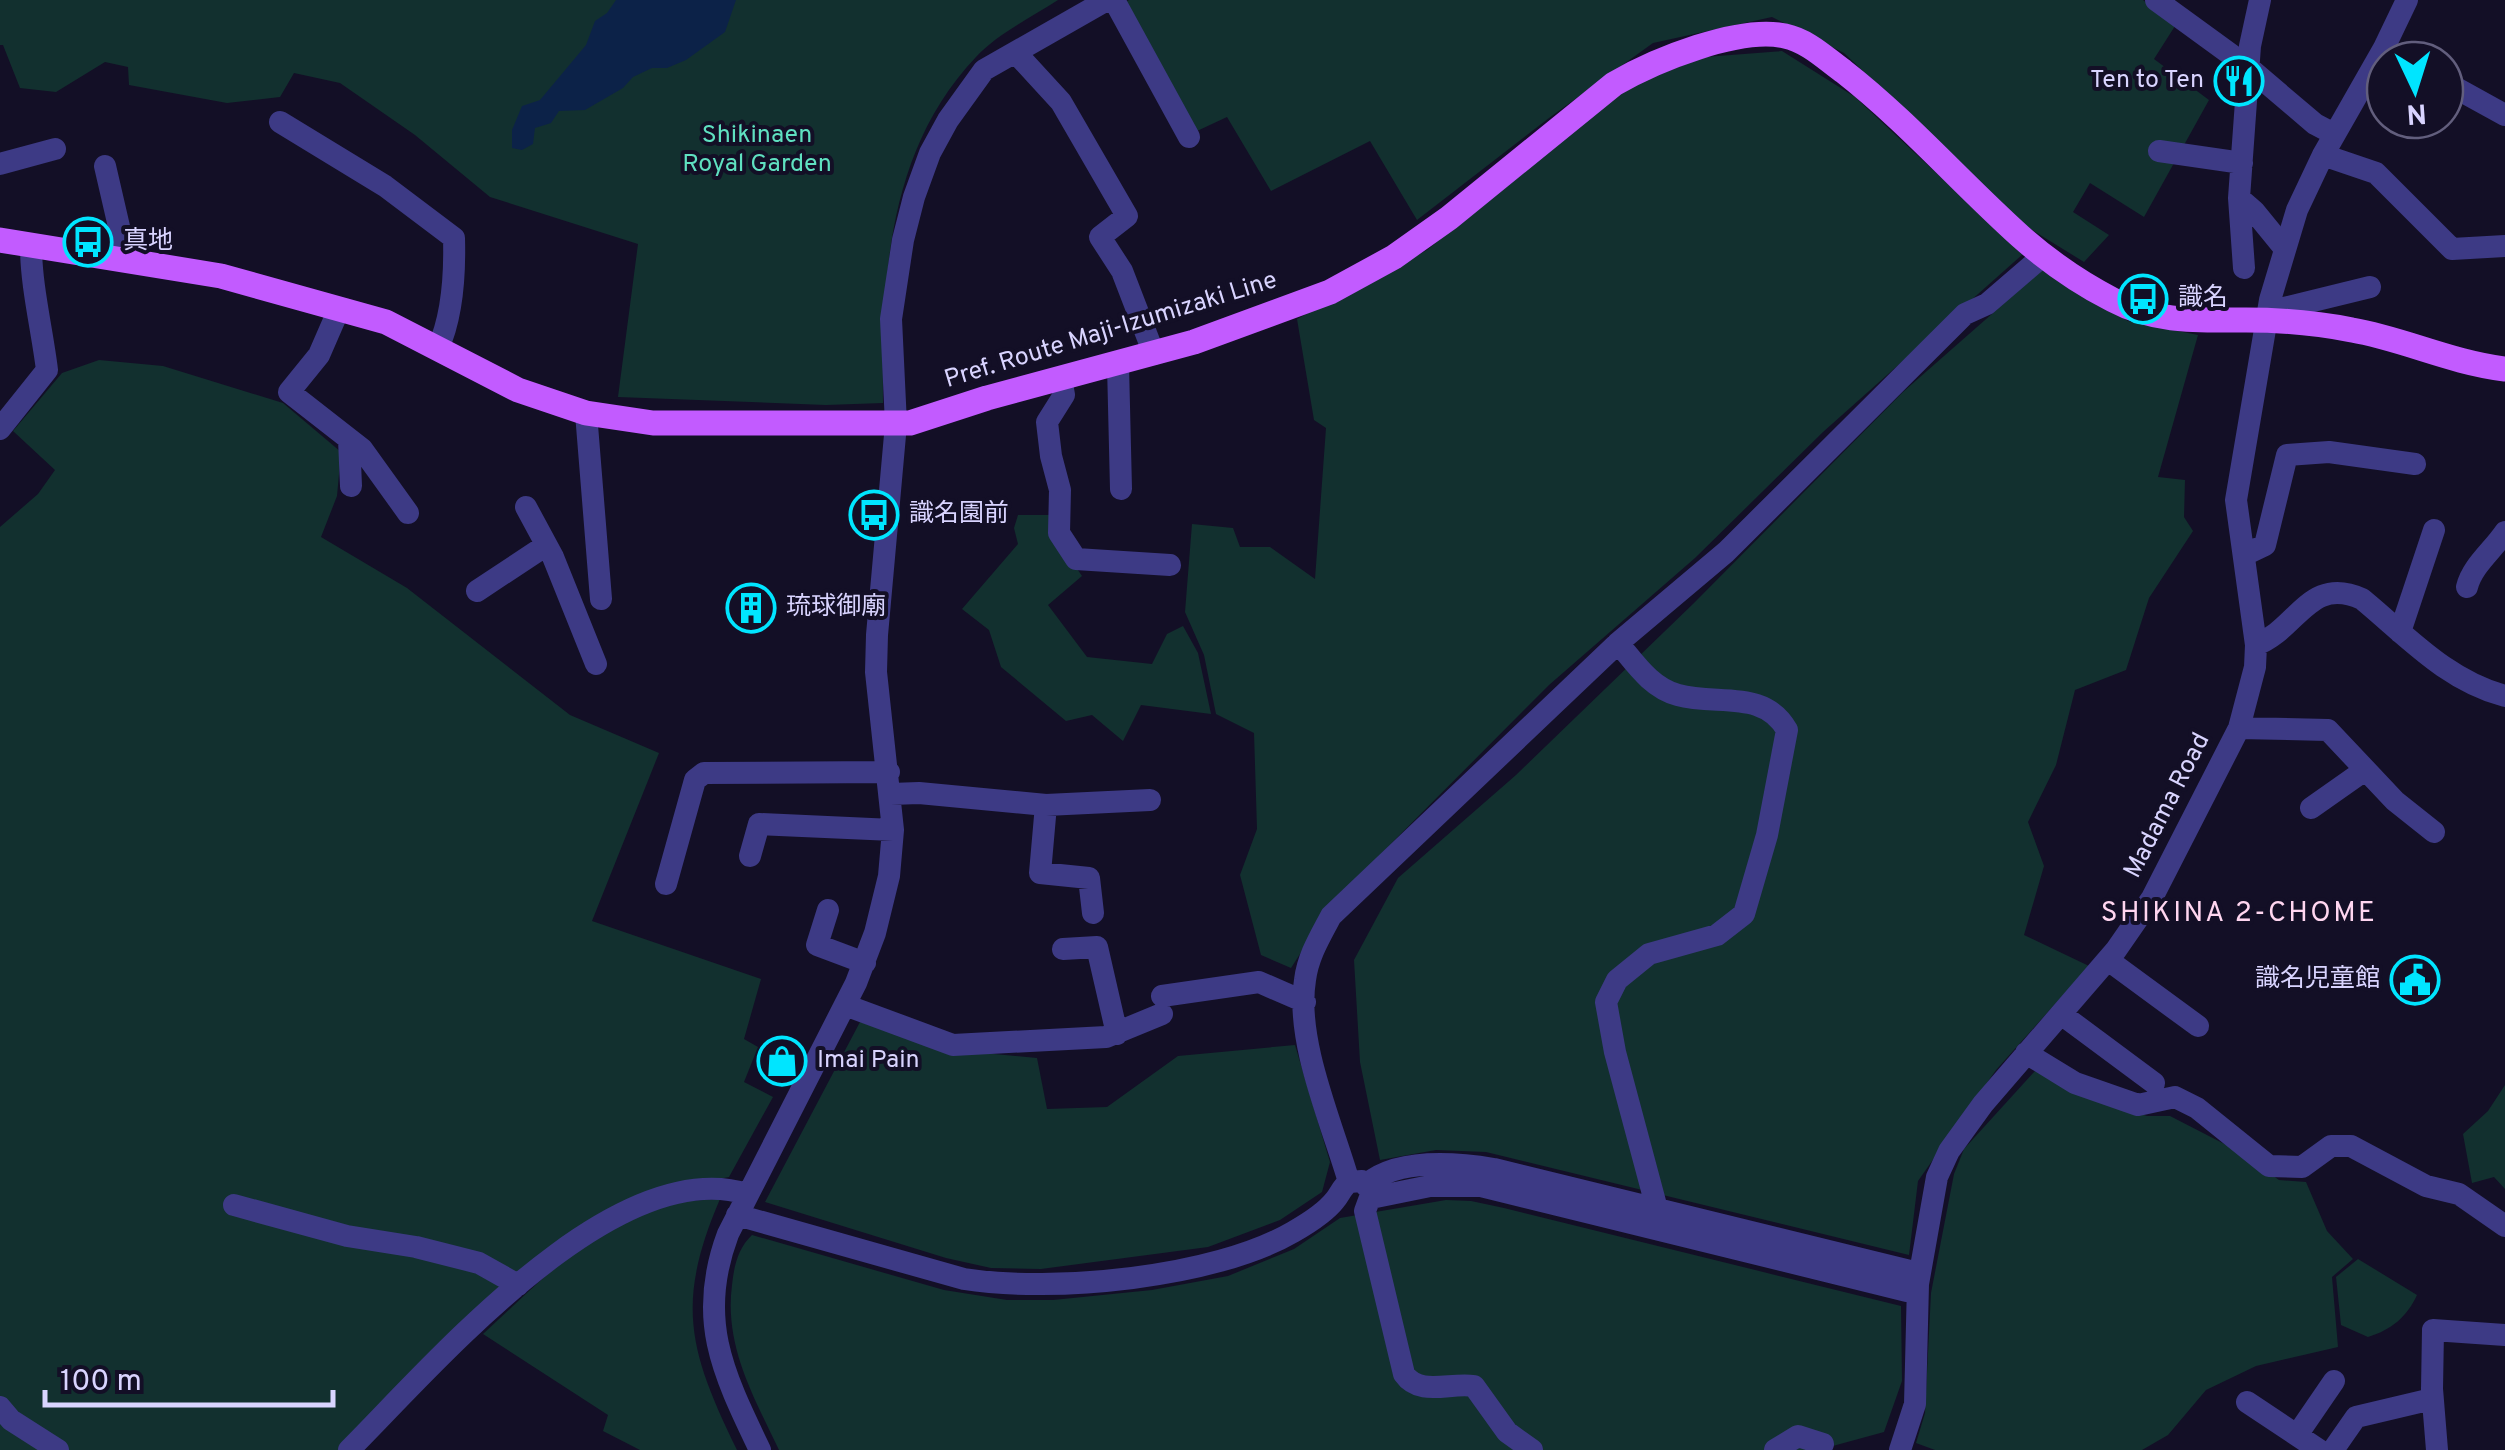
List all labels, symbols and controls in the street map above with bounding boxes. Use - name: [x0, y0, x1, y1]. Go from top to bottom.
- north arrow: [2365, 40, 2465, 140]
- restaurant icon: Ten to Ten: [2213, 55, 2265, 107]
- place label: Ten to Ten: [2090, 65, 2204, 97]
- text: N: [2405, 93, 2428, 131]
- park label: Shikinaen Royal Garden: [682, 120, 832, 181]
- bus stop icon: 真地: [62, 216, 114, 268]
- place label: 真地: [123, 226, 173, 258]
- street label: Pref. Route Maji-Izumizaki Line: [941, 265, 1281, 397]
- bus stop icon: 識名: [2117, 273, 2169, 325]
- place label: 識名: [2178, 283, 2228, 315]
- bus stop icon: 識名園前: [848, 489, 900, 541]
- place label: 識名園前: [909, 499, 1009, 531]
- building icon: 琉球御廟: [725, 582, 777, 634]
- place label: 琉球御廟: [786, 592, 886, 624]
- street label: Madama Road: [2118, 728, 2218, 884]
- district label: SHIKINA 2-CHOME: [2101, 896, 2377, 932]
- public building icon: 識名児童館: [2389, 954, 2441, 1006]
- place label: 識名児童館: [2255, 964, 2380, 996]
- shop icon: Imai Pain: [756, 1035, 808, 1087]
- place label: Imai Pain: [817, 1045, 920, 1077]
- scale bar: [45, 1345, 332, 1407]
- text: 100 m: [60, 1364, 142, 1401]

